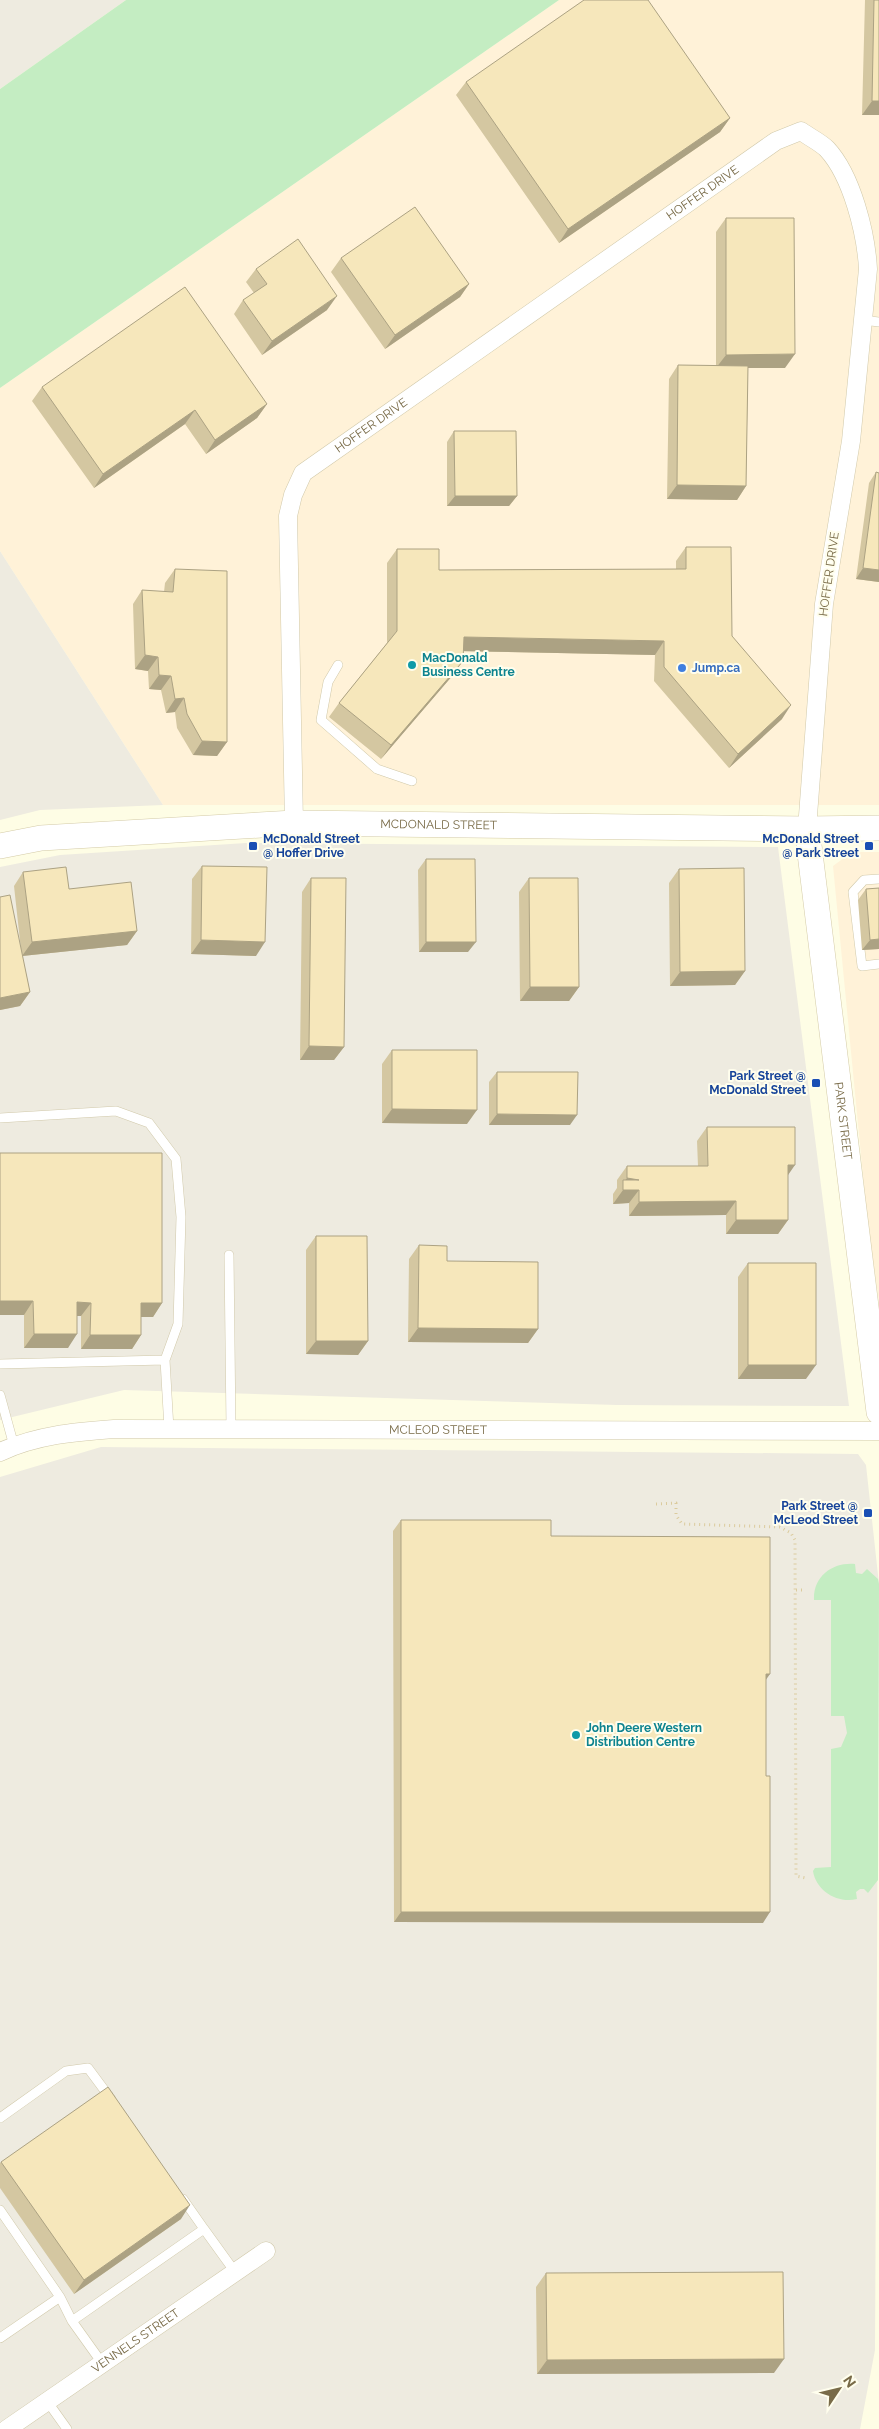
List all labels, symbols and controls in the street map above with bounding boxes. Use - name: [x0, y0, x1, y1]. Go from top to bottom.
- street label: HOFFER DRIVE: [664, 162, 741, 223]
- street label: HOFFER DRIVE: [332, 395, 410, 455]
- street label: HOFFER DRIVE: [816, 531, 842, 617]
- place label: MacDonald Business Centre: [422, 651, 515, 679]
- marker: MacDonald Business Centre: [406, 659, 418, 671]
- place label: Jump.ca: [692, 661, 740, 675]
- marker: Jump.ca: [676, 662, 688, 674]
- street label: MCDONALD STREET: [380, 817, 498, 832]
- place label: McDonald Street @ Hoffer Drive: [263, 832, 360, 860]
- place label: McDonald Street @ Park Street: [762, 832, 859, 860]
- marker: McDonald Street @ Hoffer Drive: [247, 840, 259, 852]
- marker: McDonald Street @ Park Street: [863, 840, 875, 852]
- place label: Park Street @ McDonald Street: [709, 1069, 806, 1097]
- marker: Park Street @ McDonald Street: [810, 1077, 822, 1089]
- street label: PARK STREET: [831, 1081, 855, 1161]
- street label: MCLEOD STREET: [389, 1423, 488, 1437]
- place label: Park Street @ McLeod Street: [774, 1499, 858, 1527]
- marker: Park Street @ McLeod Street: [862, 1507, 874, 1519]
- place label: John Deere Western Distribution Centre: [586, 1721, 702, 1749]
- marker: John Deere Western Distribution Centre: [570, 1729, 582, 1741]
- street label: VENNELS STREET: [89, 2305, 183, 2376]
- north arrow: [814, 2364, 864, 2414]
- text: N: [840, 2373, 859, 2391]

